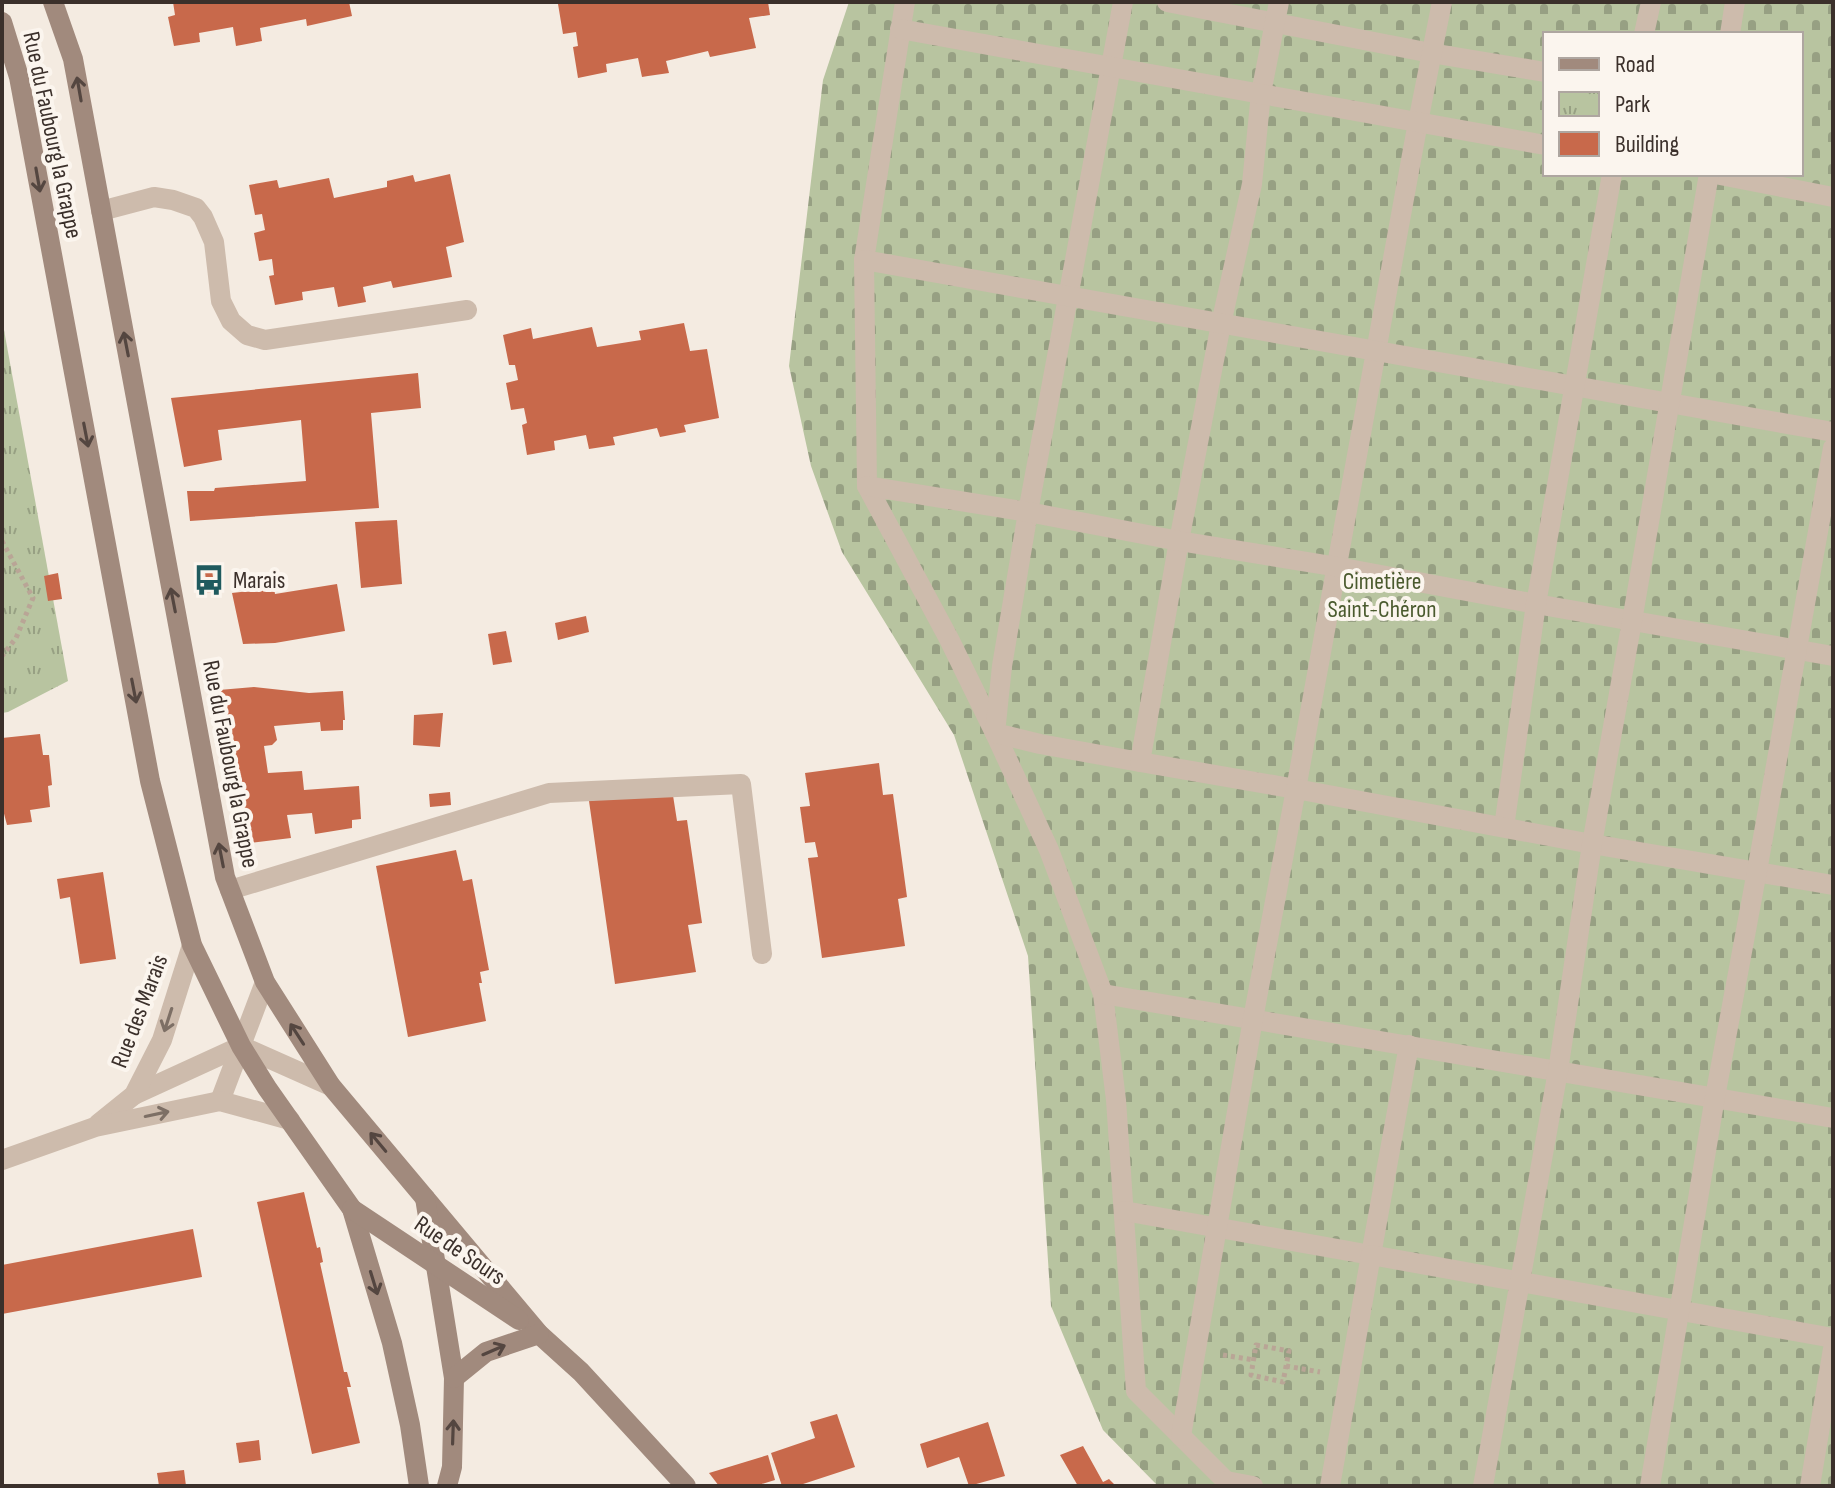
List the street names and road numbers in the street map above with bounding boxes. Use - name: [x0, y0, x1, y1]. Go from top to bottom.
- street label: Rue du Faubourg la Grappe: [16, 29, 89, 241]
- street label: Rue du Faubourg la Grappe: [196, 658, 265, 870]
- street label: Rue des Marais: [105, 950, 174, 1072]
- street label: Rue de Sours: [409, 1209, 511, 1291]

